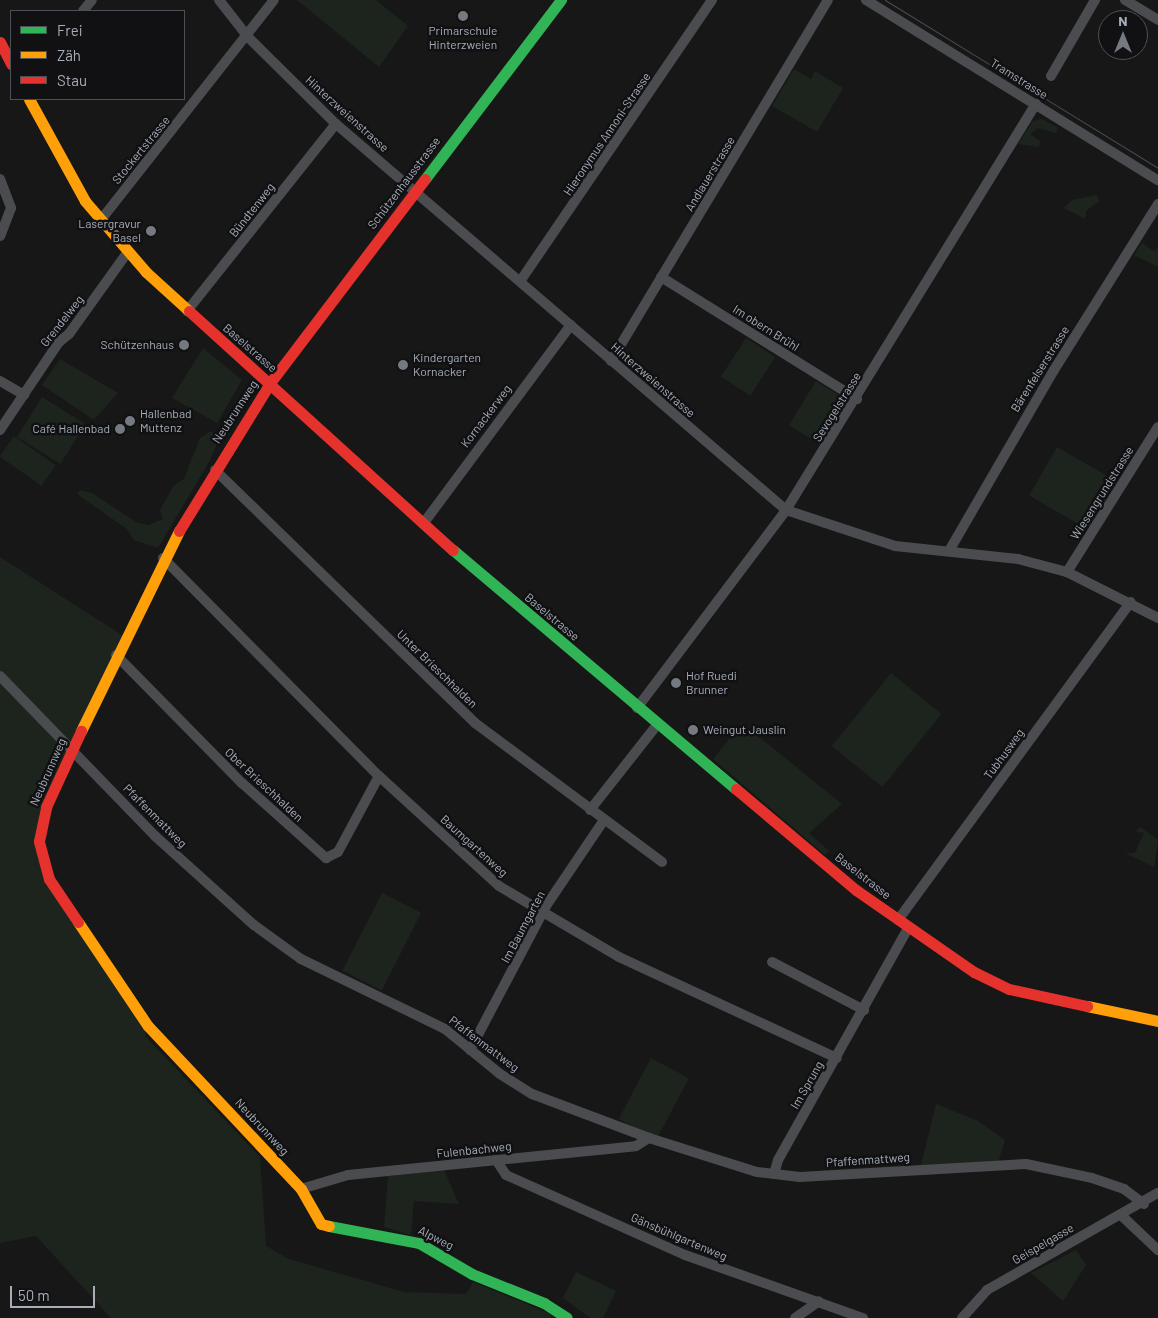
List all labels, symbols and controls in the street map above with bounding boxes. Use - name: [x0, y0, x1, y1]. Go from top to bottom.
- legend: [10, 10, 185, 100]
- marker: Primarschule Hinterzweien: [457, 10, 469, 22]
- north arrow: [1098, 10, 1148, 60]
- text: N: [1118, 12, 1128, 29]
- text: Frei: [57, 21, 83, 39]
- place label: Primarschule Hinterzweien: [429, 24, 497, 52]
- text: Zäh: [57, 46, 81, 64]
- street label: Tramstrasse: [988, 56, 1050, 102]
- street label: Hieronymus Annoni-Strasse: [560, 70, 654, 198]
- text: Stau: [57, 71, 87, 89]
- street label: Hinterzweienstrasse: [302, 73, 392, 155]
- street label: Stockertstrasse: [109, 113, 173, 187]
- street label: Schützenhausstrasse: [365, 134, 443, 232]
- street label: Andlauerstrasse: [682, 134, 738, 214]
- street label: Bündtenweg: [226, 180, 278, 240]
- place label: Lasergravur Basel: [78, 217, 141, 245]
- marker: Lasergravur Basel: [145, 225, 157, 237]
- street label: Grendelweg: [37, 292, 87, 350]
- street label: Im obern Brühl: [730, 302, 802, 354]
- street label: Baselstrasse: [220, 321, 280, 375]
- street label: Bärenfelserstrasse: [1008, 323, 1072, 415]
- place label: Schützenhaus: [100, 338, 174, 352]
- marker: Schützenhaus: [178, 339, 190, 351]
- street label: Hinterzweienstrasse: [608, 340, 698, 420]
- place label: Kindergarten Kornacker: [413, 351, 481, 379]
- marker: Kindergarten Kornacker: [397, 359, 409, 371]
- street label: Sevogelstrasse: [810, 370, 864, 444]
- street label: Neubrunnweg: [209, 378, 261, 446]
- street label: Kornackerweg: [458, 382, 514, 450]
- place label: Hallenbad Muttenz: [140, 407, 192, 435]
- marker: Hallenbad Muttenz: [124, 415, 136, 427]
- place label: Café Hallenbad: [33, 422, 110, 436]
- marker: Café Hallenbad: [114, 423, 126, 435]
- street label: Wiesengrundstrasse: [1068, 444, 1136, 542]
- street label: Baselstrasse: [522, 590, 582, 644]
- street label: Unter Brieschhalden: [394, 627, 480, 711]
- place label: Hof Ruedi Brunner: [686, 669, 737, 697]
- marker: Hof Ruedi Brunner: [670, 677, 682, 689]
- place label: Weingut Jauslin: [703, 723, 786, 737]
- marker: Weingut Jauslin: [687, 724, 699, 736]
- street label: Tubhusweg: [981, 726, 1027, 782]
- street label: Neubrunnweg: [27, 736, 69, 808]
- street label: Ober Brieschhalden: [222, 745, 306, 825]
- street label: Pfaffenmattweg: [120, 781, 190, 851]
- street label: Baumgartenweg: [438, 812, 510, 880]
- street label: Baselstrasse: [832, 850, 894, 902]
- street label: Im Baumgarten: [498, 889, 548, 965]
- street label: Pfaffenmattweg: [446, 1013, 522, 1075]
- street label: Im Sprung: [788, 1059, 826, 1111]
- street label: Neubrunnweg: [232, 1096, 292, 1158]
- street label: Fulenbachweg: [436, 1139, 512, 1161]
- street label: Pfaffenmattweg: [826, 1150, 910, 1170]
- street label: Gänsbühlgartenweg: [629, 1210, 729, 1264]
- street label: Geispelgasse: [1010, 1221, 1076, 1267]
- street label: Alpweg: [416, 1223, 456, 1253]
- scale bar: [12, 1276, 98, 1308]
- text: 50 m: [18, 1286, 50, 1304]

